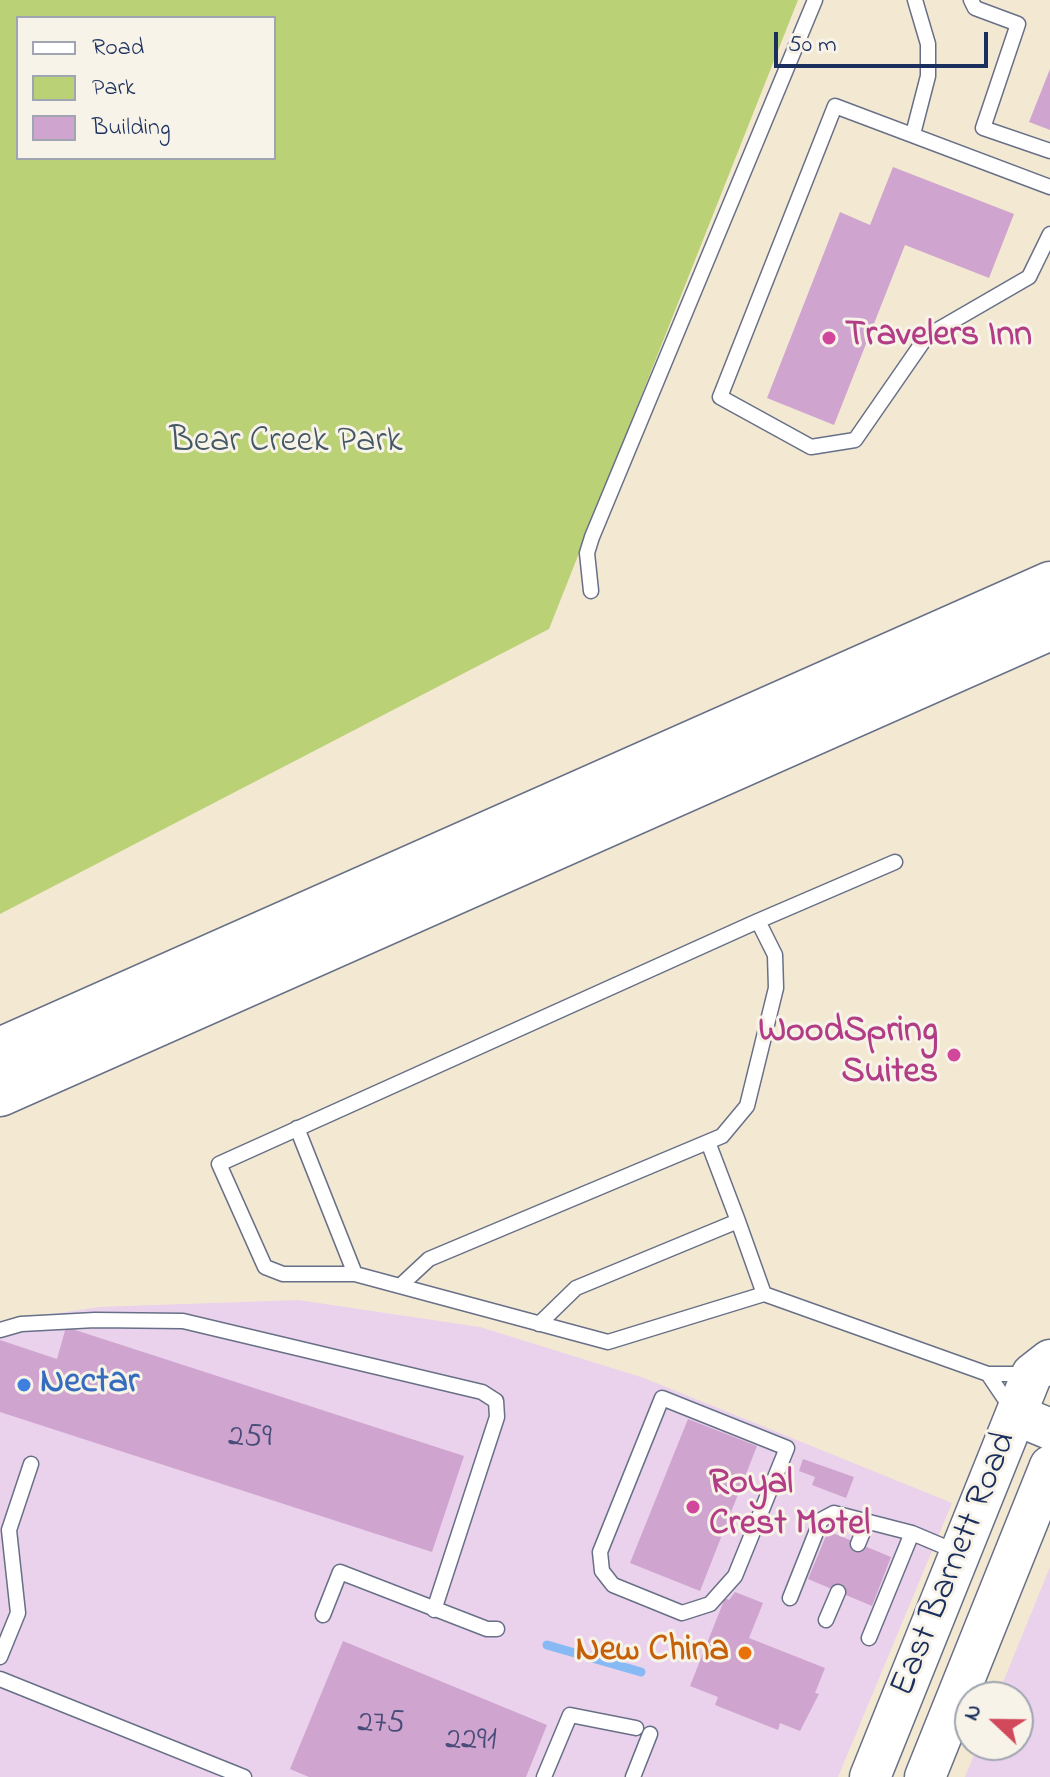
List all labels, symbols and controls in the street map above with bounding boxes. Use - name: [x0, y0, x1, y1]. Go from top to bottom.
- legend: [16, 16, 276, 160]
- scale bar: [778, 16, 992, 66]
- text: 50 m: [788, 28, 837, 63]
- text: Road: [92, 31, 144, 66]
- text: Park: [92, 71, 135, 106]
- text: Building: [92, 111, 171, 146]
- place label: Travelers Inn: [845, 316, 1032, 360]
- marker: Travelers Inn: [820, 329, 838, 347]
- park label: Bear Creek Park: [170, 422, 402, 466]
- place label: WoodSpring Suites: [758, 1012, 938, 1097]
- marker: WoodSpring Suites: [945, 1046, 963, 1064]
- place label: Nectar: [40, 1363, 139, 1407]
- marker: Nectar: [15, 1376, 33, 1394]
- house number: 259: [228, 1421, 272, 1459]
- street label: East Barnett Road: [883, 1427, 1029, 1703]
- place label: Royal Crest Motel: [709, 1464, 870, 1549]
- marker: Royal Crest Motel: [684, 1498, 702, 1516]
- place label: New China: [575, 1631, 729, 1675]
- marker: New China: [736, 1644, 754, 1662]
- north arrow: [954, 1681, 1034, 1761]
- text: N: [956, 1700, 991, 1726]
- house number: 275: [357, 1707, 405, 1745]
- house number: 2291: [445, 1724, 497, 1762]

